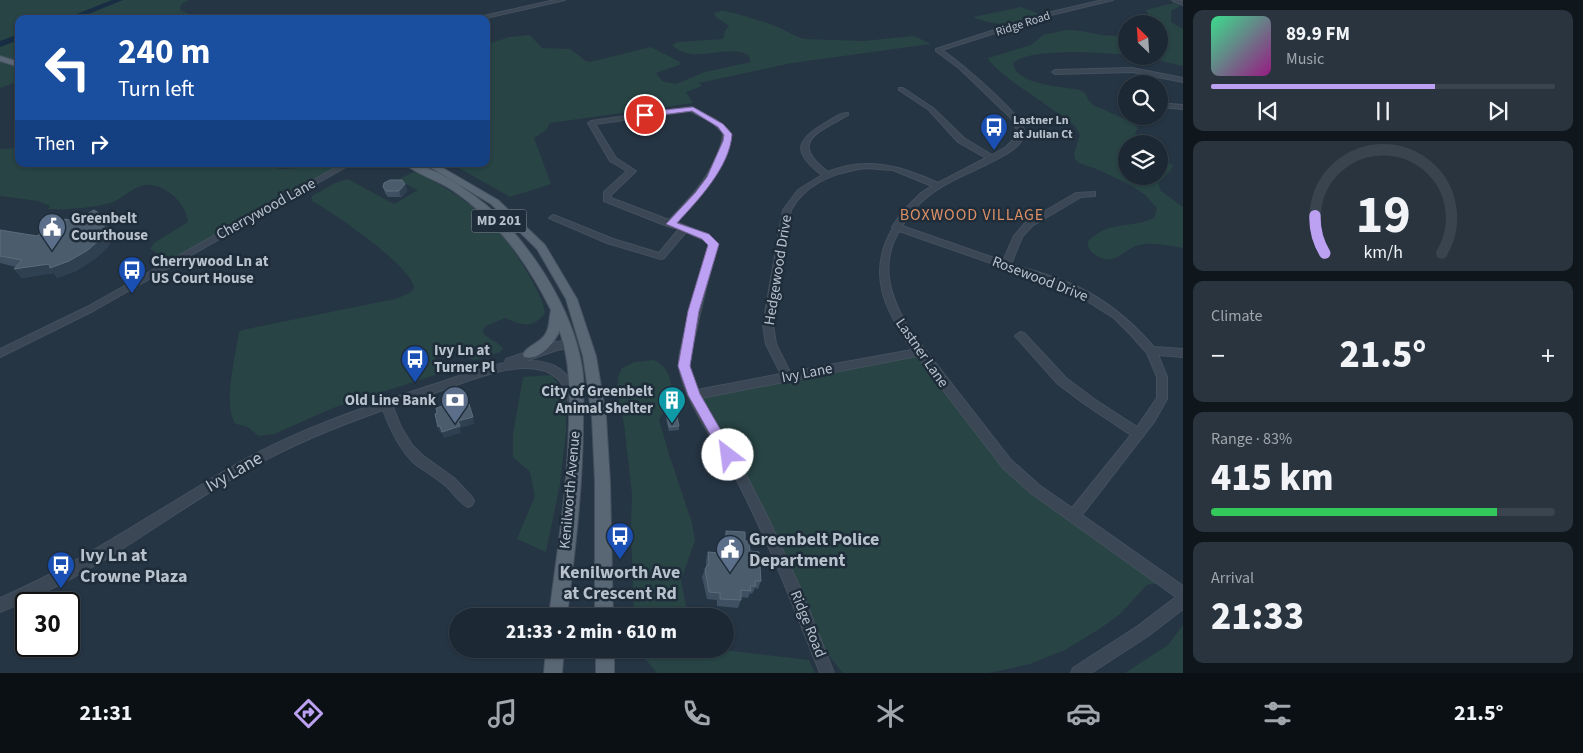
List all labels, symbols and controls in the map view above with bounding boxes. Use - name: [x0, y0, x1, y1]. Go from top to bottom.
- street label: Ridge Road: [994, 7, 1052, 41]
- north arrow: [1118, 15, 1168, 65]
- map controls: [1118, 15, 1168, 185]
- text: 89.9 FM: [1286, 21, 1350, 48]
- text: 240 m: [118, 27, 210, 77]
- icon: left: [35, 35, 100, 100]
- text: Music: [1286, 48, 1324, 70]
- text: Turn left: [118, 73, 194, 105]
- button: search: [1118, 75, 1168, 125]
- pin: [624, 94, 666, 136]
- icon: previous: [1254, 97, 1282, 125]
- icon: pause: [1369, 97, 1397, 125]
- icon: next: [1484, 97, 1512, 125]
- icon: arrive: [631, 101, 659, 129]
- bus stop icon: Lastner Ln at Julian Ct: [979, 112, 1009, 151]
- place label: Lastner Ln at Julian Ct: [1013, 112, 1073, 143]
- icon: right: [85, 130, 113, 158]
- text: Then: [35, 131, 75, 158]
- button: layers: [1118, 135, 1168, 185]
- street label: Cherrywood Lane: [212, 173, 320, 245]
- text: 19: [1356, 179, 1410, 253]
- district label: BOXWOOD VILLAGE: [900, 204, 1044, 226]
- place label: Greenbelt Courthouse: [71, 208, 148, 246]
- road number: MD 201: [472, 210, 526, 232]
- public building icon: Greenbelt Courthouse: [37, 212, 67, 251]
- street label: Hedgewood Drive: [759, 213, 797, 327]
- text: km/h: [1363, 240, 1403, 265]
- place label: Cherrywood Ln at US Court House: [151, 251, 269, 289]
- street label: Rosewood Drive: [989, 251, 1091, 307]
- bus stop icon: Cherrywood Ln at US Court House: [117, 255, 147, 294]
- text: Climate: [1211, 305, 1262, 327]
- street label: Lastner Lane: [890, 314, 954, 392]
- text: 21.5°: [1340, 328, 1426, 382]
- text: −: [1211, 336, 1225, 376]
- text: +: [1541, 336, 1555, 376]
- place label: Ivy Ln at Turner Pl: [434, 340, 495, 378]
- bus stop icon: Ivy Ln at Turner Pl: [400, 344, 430, 383]
- street label: Ivy Lane: [780, 358, 834, 388]
- place label: City of Greenbelt Animal Shelter: [541, 381, 653, 419]
- bank icon: Old Line Bank: [440, 385, 470, 424]
- building icon: City of Greenbelt Animal Shelter: [657, 385, 687, 424]
- place label: Old Line Bank: [345, 390, 437, 411]
- position arrow: [701, 428, 753, 480]
- text: Range · 83%: [1211, 428, 1292, 450]
- street label: Kenilworth Avenue: [554, 430, 586, 550]
- street label: Ivy Lane: [201, 446, 267, 498]
- text: 415 km: [1211, 451, 1333, 505]
- bus stop icon: Kenilworth Ave at Crescent Rd: [605, 521, 635, 560]
- place label: Greenbelt Police Department: [749, 527, 879, 573]
- public building icon: Greenbelt Police Department: [715, 534, 745, 573]
- place label: Ivy Ln at Crowne Plaza: [80, 543, 187, 589]
- bus stop icon: Ivy Ln at Crowne Plaza: [46, 550, 76, 589]
- place label: Kenilworth Ave at Crescent Rd: [560, 560, 680, 606]
- text: Arrival: [1211, 567, 1254, 589]
- street label: Ridge Road: [785, 587, 831, 661]
- text: 21:33: [1211, 590, 1304, 644]
- speed limit sign: 30: [15, 592, 80, 657]
- text: 21:33 · 2 min · 610 m: [506, 619, 677, 646]
- icon: directions: [291, 696, 326, 731]
- icon: music: [485, 696, 520, 731]
- icon: phone: [679, 696, 714, 731]
- icon: climate: [873, 696, 908, 731]
- icon: car: [1066, 696, 1101, 731]
- icon: filters: [1260, 696, 1295, 731]
- text: 21:31: [79, 697, 132, 729]
- text: 21.5°: [1454, 697, 1504, 729]

